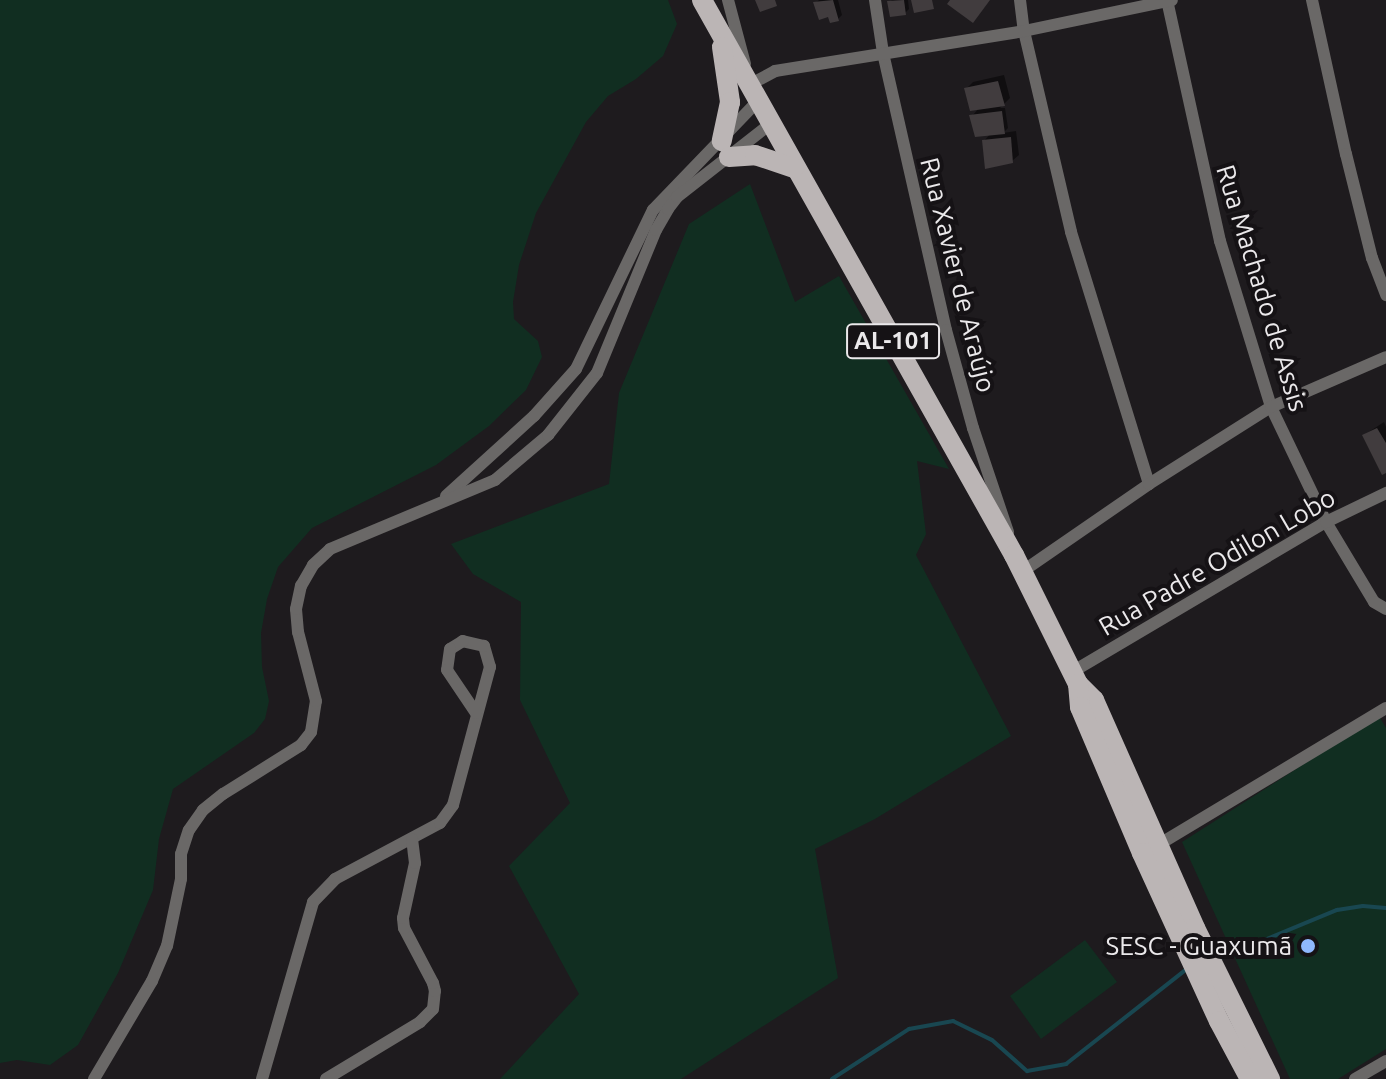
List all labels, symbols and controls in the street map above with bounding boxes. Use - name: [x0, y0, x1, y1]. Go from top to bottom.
- street label: Rua Xavier de Araújo: [914, 154, 1002, 396]
- street label: Rua Machado de Assis: [1210, 161, 1314, 415]
- road number: AL-101: [845, 321, 941, 361]
- street label: Rua Padre Odilon Lobo: [1093, 482, 1341, 642]
- place label: SESC - Guaxumã: [1106, 930, 1292, 962]
- marker: SESC - Guaxumã: [1299, 937, 1317, 955]

